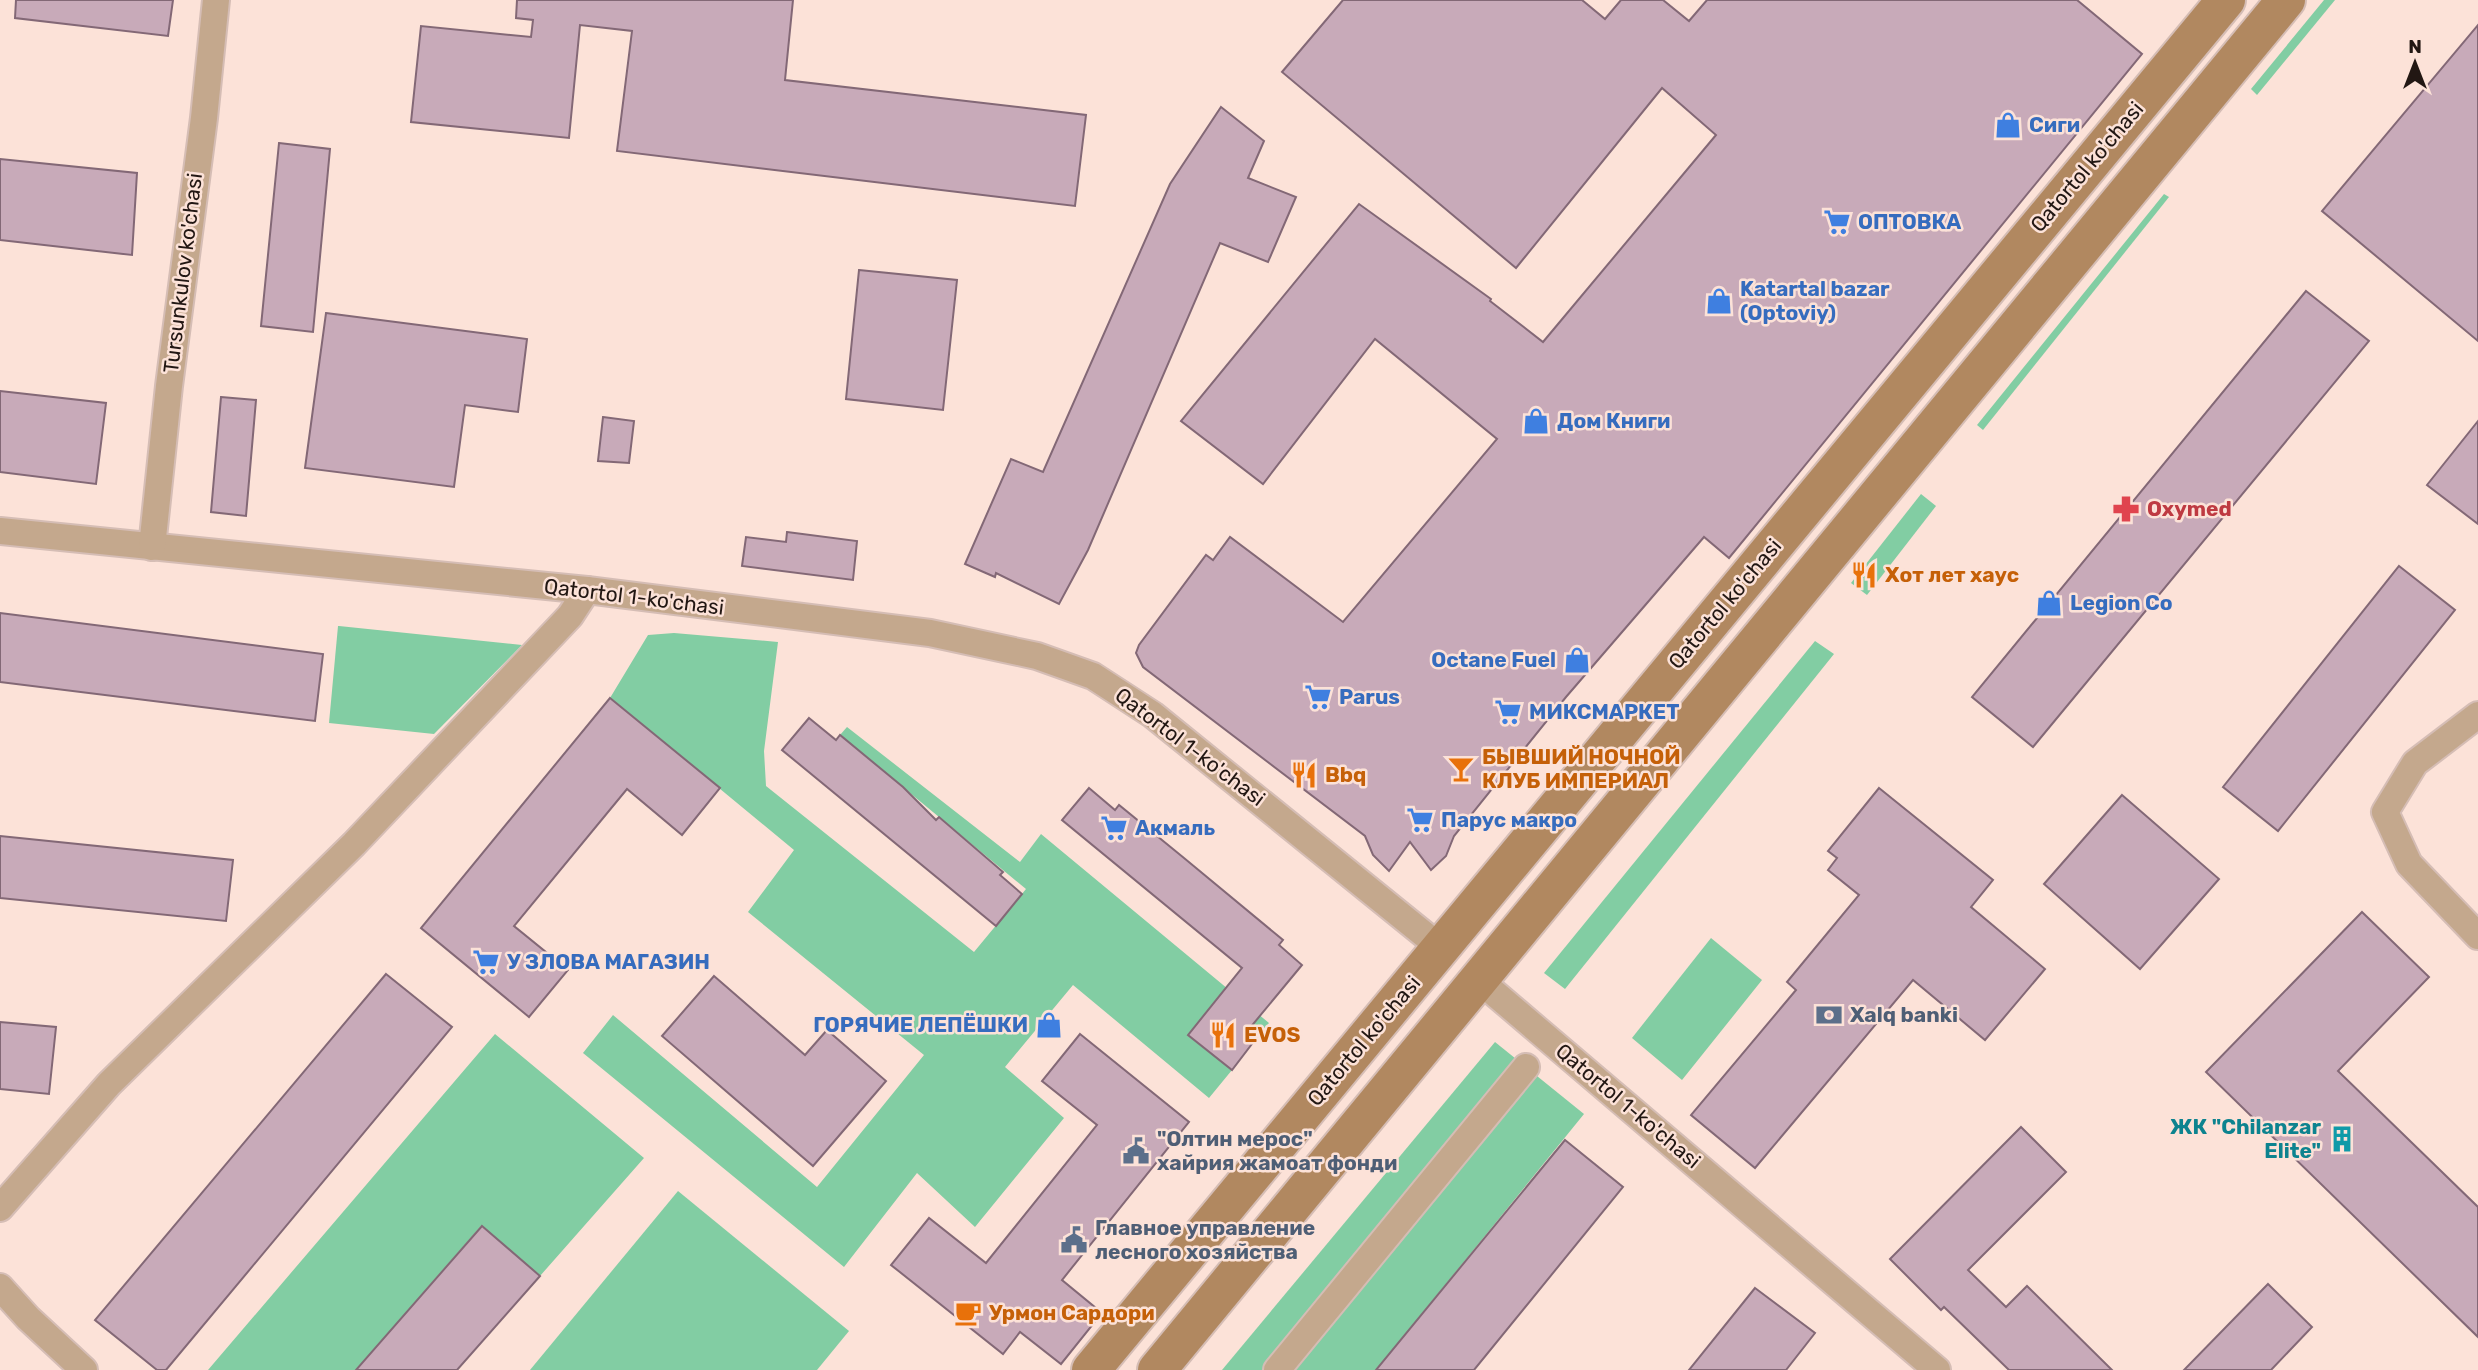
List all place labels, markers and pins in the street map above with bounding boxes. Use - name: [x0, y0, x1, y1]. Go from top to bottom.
- shop icon: Сиги: [1993, 110, 2023, 140]
- place label: Сиги: [2029, 112, 2080, 137]
- supermarket icon: ОПТОВКА: [1822, 207, 1852, 237]
- place label: ОПТОВКА: [1858, 209, 1961, 234]
- place label: Katartal bazar (Optoviy): [1740, 276, 1890, 325]
- shop icon: Katartal bazar (Optoviy): [1704, 286, 1734, 316]
- shop icon: Дом Книги: [1521, 406, 1551, 436]
- place label: Дом Книги: [1557, 408, 1670, 433]
- pharmacy icon: Oxymed: [2111, 494, 2141, 524]
- place label: Oxymed: [2147, 496, 2232, 521]
- restaurant icon: Хот лет хаус: [1849, 560, 1879, 590]
- place label: Хот лет хаус: [1885, 562, 2019, 587]
- shop icon: Legion Co: [2034, 588, 2064, 618]
- place label: Legion Co: [2070, 590, 2173, 615]
- shop icon: Octane Fuel: [1562, 645, 1592, 675]
- place label: Octane Fuel: [1431, 647, 1556, 672]
- supermarket icon: Parus: [1303, 682, 1333, 712]
- place label: Parus: [1339, 684, 1400, 709]
- supermarket icon: МИКСМАРКЕТ: [1493, 697, 1523, 727]
- place label: МИКСМАРКЕТ: [1529, 699, 1679, 724]
- place label: БЫВШИЙ НОЧНОЙ КЛУБ ИМПЕРИАЛ: [1482, 744, 1681, 793]
- bar icon: БЫВШИЙ НОЧНОЙ КЛУБ ИМПЕРИАЛ: [1446, 754, 1476, 784]
- restaurant icon: Bbq: [1289, 760, 1319, 790]
- place label: Bbq: [1325, 762, 1366, 787]
- supermarket icon: Парус макро: [1405, 805, 1435, 835]
- place label: Парус макро: [1441, 807, 1577, 832]
- supermarket icon: Акмаль: [1099, 813, 1129, 843]
- place label: Акмаль: [1135, 815, 1215, 840]
- supermarket icon: У ЗЛОВА МАГАЗИН: [471, 947, 501, 977]
- place label: У ЗЛОВА МАГАЗИН: [507, 949, 710, 974]
- bank icon: Xalq banki: [1814, 1000, 1844, 1030]
- place label: Xalq banki: [1850, 1002, 1958, 1027]
- shop icon: ГОРЯЧИЕ ЛЕПЁШКИ: [1034, 1010, 1064, 1040]
- place label: ГОРЯЧИЕ ЛЕПЁШКИ: [813, 1012, 1028, 1037]
- restaurant icon: EVOS: [1208, 1020, 1238, 1050]
- place label: EVOS: [1244, 1022, 1300, 1047]
- place label: ЖК "Chilanzar Elite": [2170, 1114, 2321, 1163]
- building icon: ЖК "Chilanzar Elite": [2327, 1124, 2357, 1154]
- place label: "Олтин мерос" хайрия жамоат фонди: [1157, 1126, 1397, 1175]
- public building icon: "Олтин мерос" хайрия жамоат фонди: [1121, 1136, 1151, 1166]
- place label: Главное управление лесного хозяйства: [1095, 1215, 1315, 1264]
- public building icon: Главное управление лесного хозяйства: [1059, 1225, 1089, 1255]
- cafe icon: Урмон Сардори: [953, 1298, 983, 1328]
- place label: Урмон Сардори: [989, 1300, 1155, 1325]

